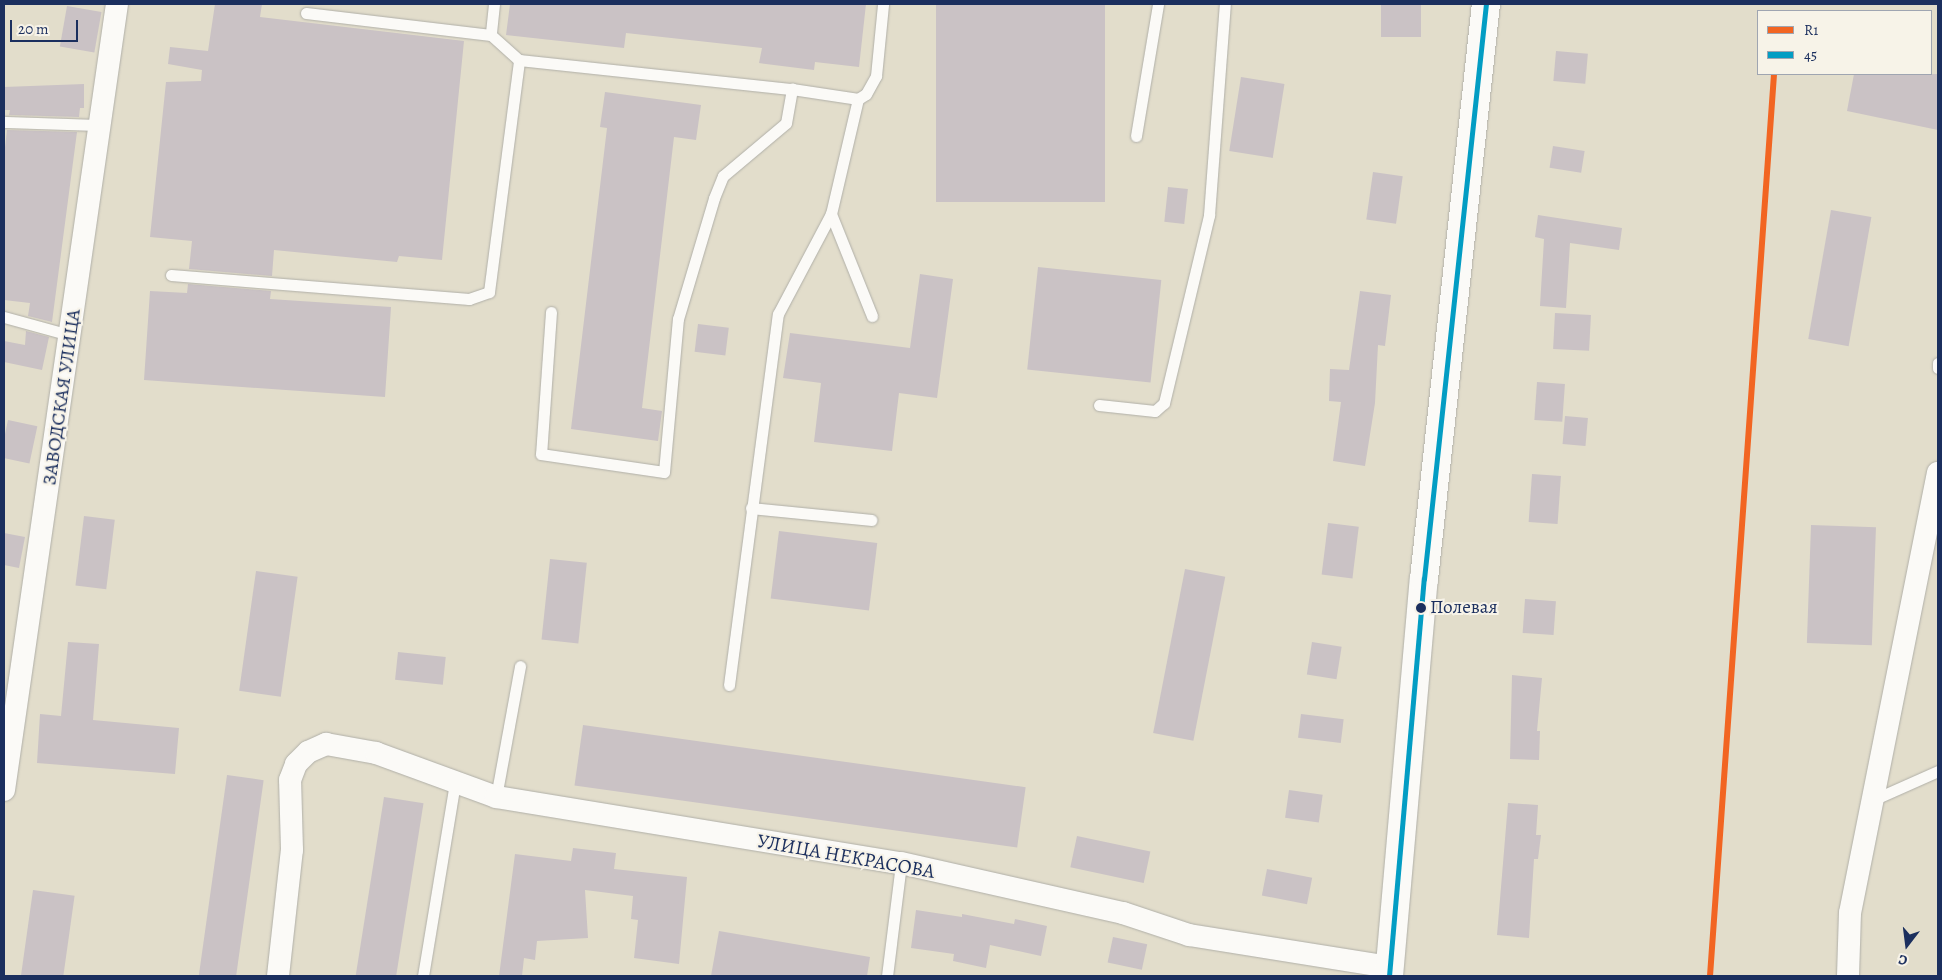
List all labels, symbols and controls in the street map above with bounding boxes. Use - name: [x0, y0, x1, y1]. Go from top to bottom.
- scale bar: [12, 10, 80, 42]
- legend: [1757, 10, 1932, 75]
- text: 20 m: [18, 19, 49, 39]
- text: R1: [1804, 20, 1818, 40]
- text: 45: [1804, 45, 1817, 65]
- street label: ЗАВОДСКАЯ УЛИЦА: [37, 307, 85, 487]
- place label: Полевая: [1430, 597, 1498, 619]
- marker: Полевая: [1416, 603, 1426, 613]
- street label: УЛИЦА НЕКРАСОВА: [755, 829, 937, 883]
- north arrow: [1882, 920, 1932, 970]
- text: С: [1896, 950, 1910, 970]

